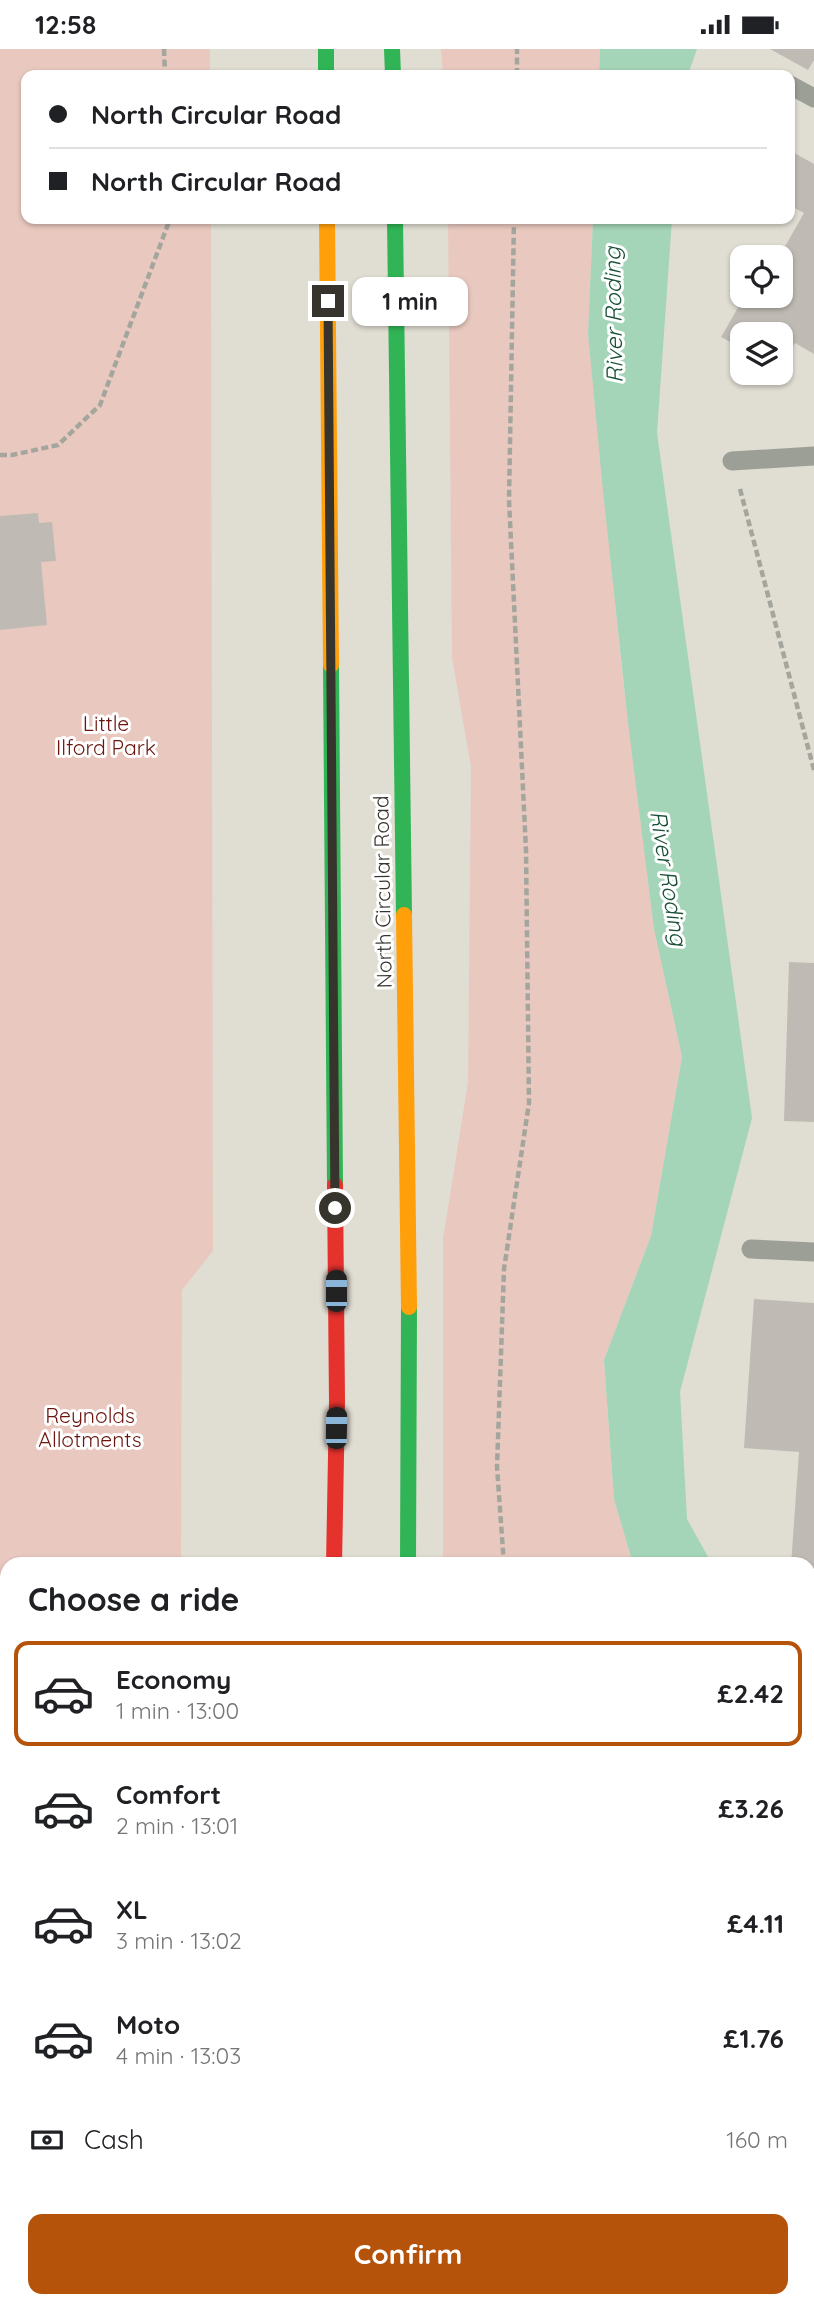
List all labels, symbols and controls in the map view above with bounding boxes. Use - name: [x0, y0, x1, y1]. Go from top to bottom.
- text: 12:58: [35, 8, 96, 41]
- text: North Circular Road: [91, 98, 341, 131]
- text: North Circular Road: [91, 165, 341, 198]
- water label: River Roding: [597, 245, 629, 383]
- map controls: [730, 245, 793, 385]
- button: locate: [730, 245, 793, 308]
- callout: 1 min: [352, 277, 468, 325]
- route end: [312, 285, 344, 317]
- text: 1 min: [382, 287, 438, 316]
- button: layers: [730, 322, 793, 385]
- park label: Little Ilford Park: [56, 710, 156, 760]
- street label: North Circular Road: [367, 795, 397, 989]
- water label: River Roding: [644, 808, 694, 949]
- route start: [319, 1192, 351, 1224]
- car: [326, 1270, 347, 1312]
- park label: Reynolds Allotments: [38, 1402, 142, 1452]
- car: [326, 1407, 347, 1449]
- text: Choose a ride: [28, 1579, 240, 1619]
- icon: car: [32, 1662, 95, 1725]
- text: Economy: [116, 1663, 231, 1696]
- text: £2.42: [717, 1677, 784, 1710]
- text: 1 min · 13:00: [116, 1696, 239, 1725]
- icon: car: [32, 1777, 95, 1840]
- text: Comfort: [116, 1778, 221, 1811]
- text: £3.26: [718, 1792, 784, 1825]
- text: 2 min · 13:01: [116, 1811, 238, 1840]
- icon: car: [32, 1892, 95, 1955]
- text: XL: [116, 1893, 148, 1926]
- text: £4.11: [727, 1907, 784, 1940]
- text: 3 min · 13:02: [116, 1926, 242, 1955]
- icon: car: [32, 2007, 95, 2070]
- text: Moto: [116, 2008, 180, 2041]
- text: £1.76: [723, 2022, 784, 2055]
- text: 4 min · 13:03: [116, 2041, 241, 2070]
- icon: cash: [28, 2121, 66, 2159]
- text: Cash: [84, 2123, 144, 2156]
- text: 160 m: [726, 2125, 788, 2154]
- button: Confirm: [28, 2214, 788, 2294]

